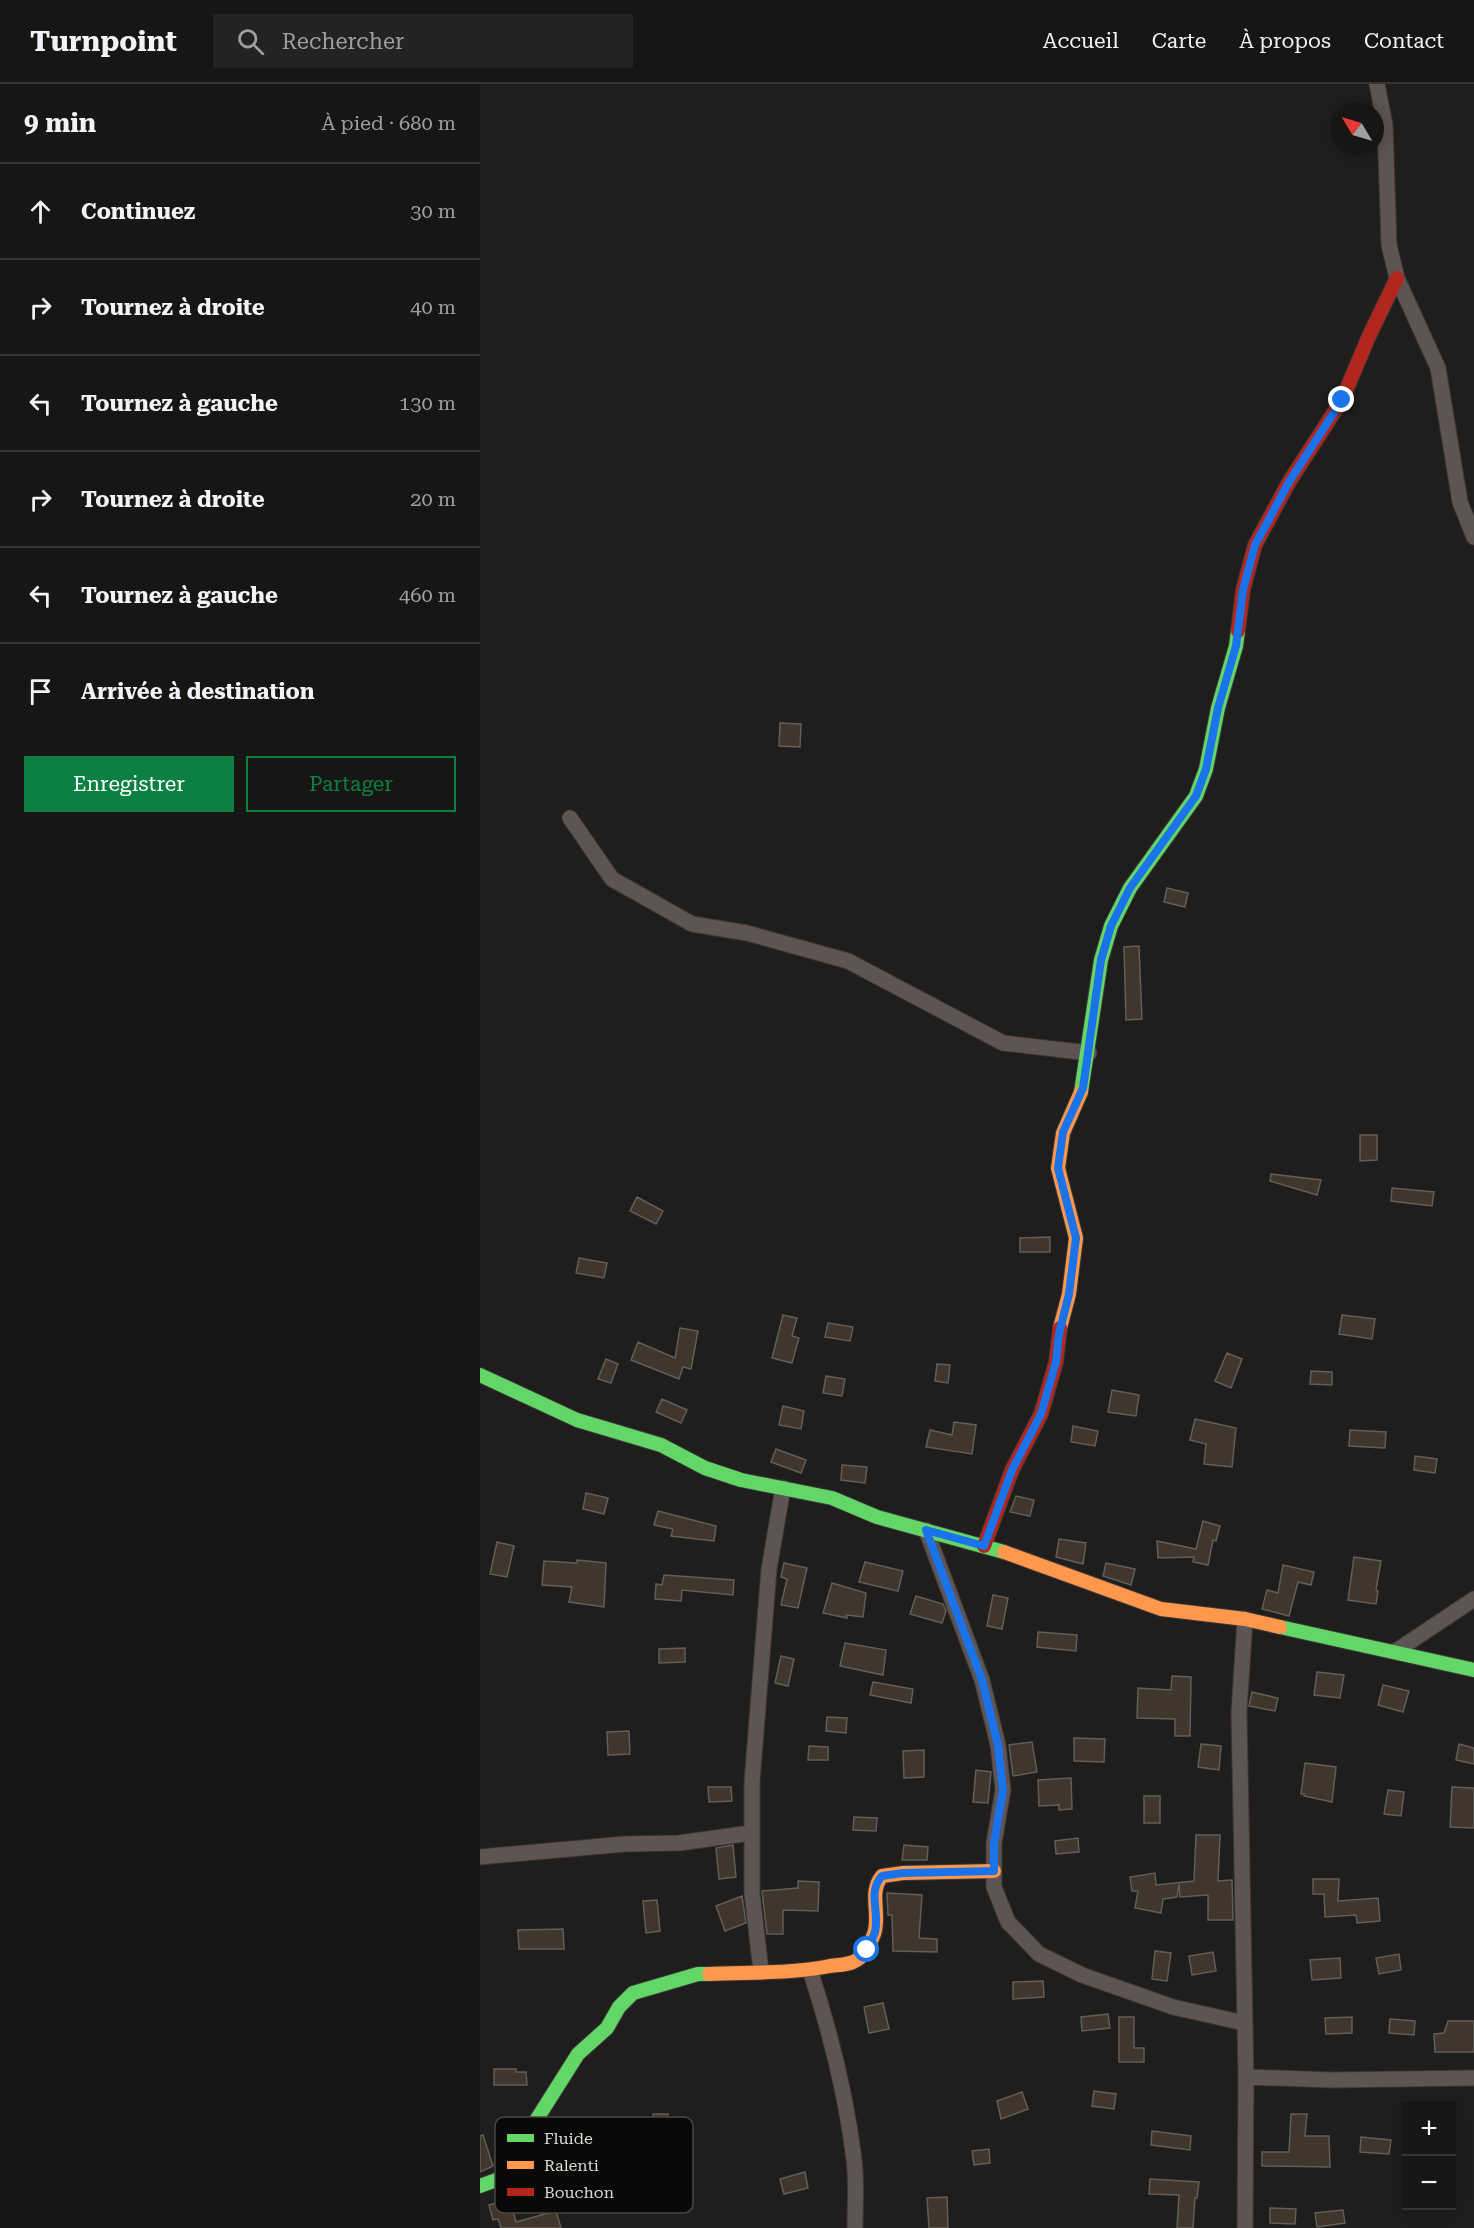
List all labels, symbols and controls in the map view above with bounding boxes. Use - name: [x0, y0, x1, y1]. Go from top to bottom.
- search box: [213, 14, 633, 68]
- text: Turnpoint: [30, 25, 177, 58]
- icon: search: [234, 25, 267, 58]
- text: Rechercher: [282, 29, 404, 54]
- text: Accueil: [1043, 29, 1119, 53]
- text: Carte: [1152, 29, 1206, 53]
- text: À propos: [1239, 29, 1331, 53]
- text: Contact: [1364, 29, 1444, 53]
- north arrow: [1330, 102, 1384, 156]
- text: 9 min: [24, 108, 96, 138]
- text: À pied · 680 m: [322, 111, 456, 135]
- icon: ahead: [24, 195, 57, 228]
- text: Continuez: [81, 199, 195, 224]
- text: 30 m: [410, 199, 456, 223]
- icon: right: [24, 291, 57, 324]
- text: Tournez à droite: [81, 295, 265, 320]
- text: 40 m: [410, 295, 456, 319]
- route end: [1328, 386, 1354, 412]
- icon: left: [24, 387, 57, 420]
- text: Tournez à gauche: [81, 391, 278, 416]
- text: 130 m: [399, 391, 456, 415]
- icon: right: [24, 483, 57, 516]
- text: Tournez à droite: [81, 487, 265, 512]
- text: 20 m: [410, 487, 456, 511]
- icon: left: [24, 579, 57, 612]
- text: Tournez à gauche: [81, 583, 278, 608]
- text: 460 m: [399, 583, 456, 607]
- icon: arrive: [24, 675, 57, 708]
- text: Arrivée à destination: [81, 679, 315, 704]
- button: Enregistrer: [24, 756, 234, 812]
- button: Partager: [246, 756, 456, 812]
- route start: [853, 1936, 879, 1962]
- map controls: [1402, 2102, 1456, 2210]
- button: +: [1402, 2102, 1456, 2156]
- legend: [495, 2117, 693, 2213]
- text: Fluide: [544, 2129, 593, 2148]
- text: Ralenti: [544, 2156, 599, 2175]
- button: −: [1402, 2156, 1456, 2210]
- text: Bouchon: [544, 2183, 614, 2202]

